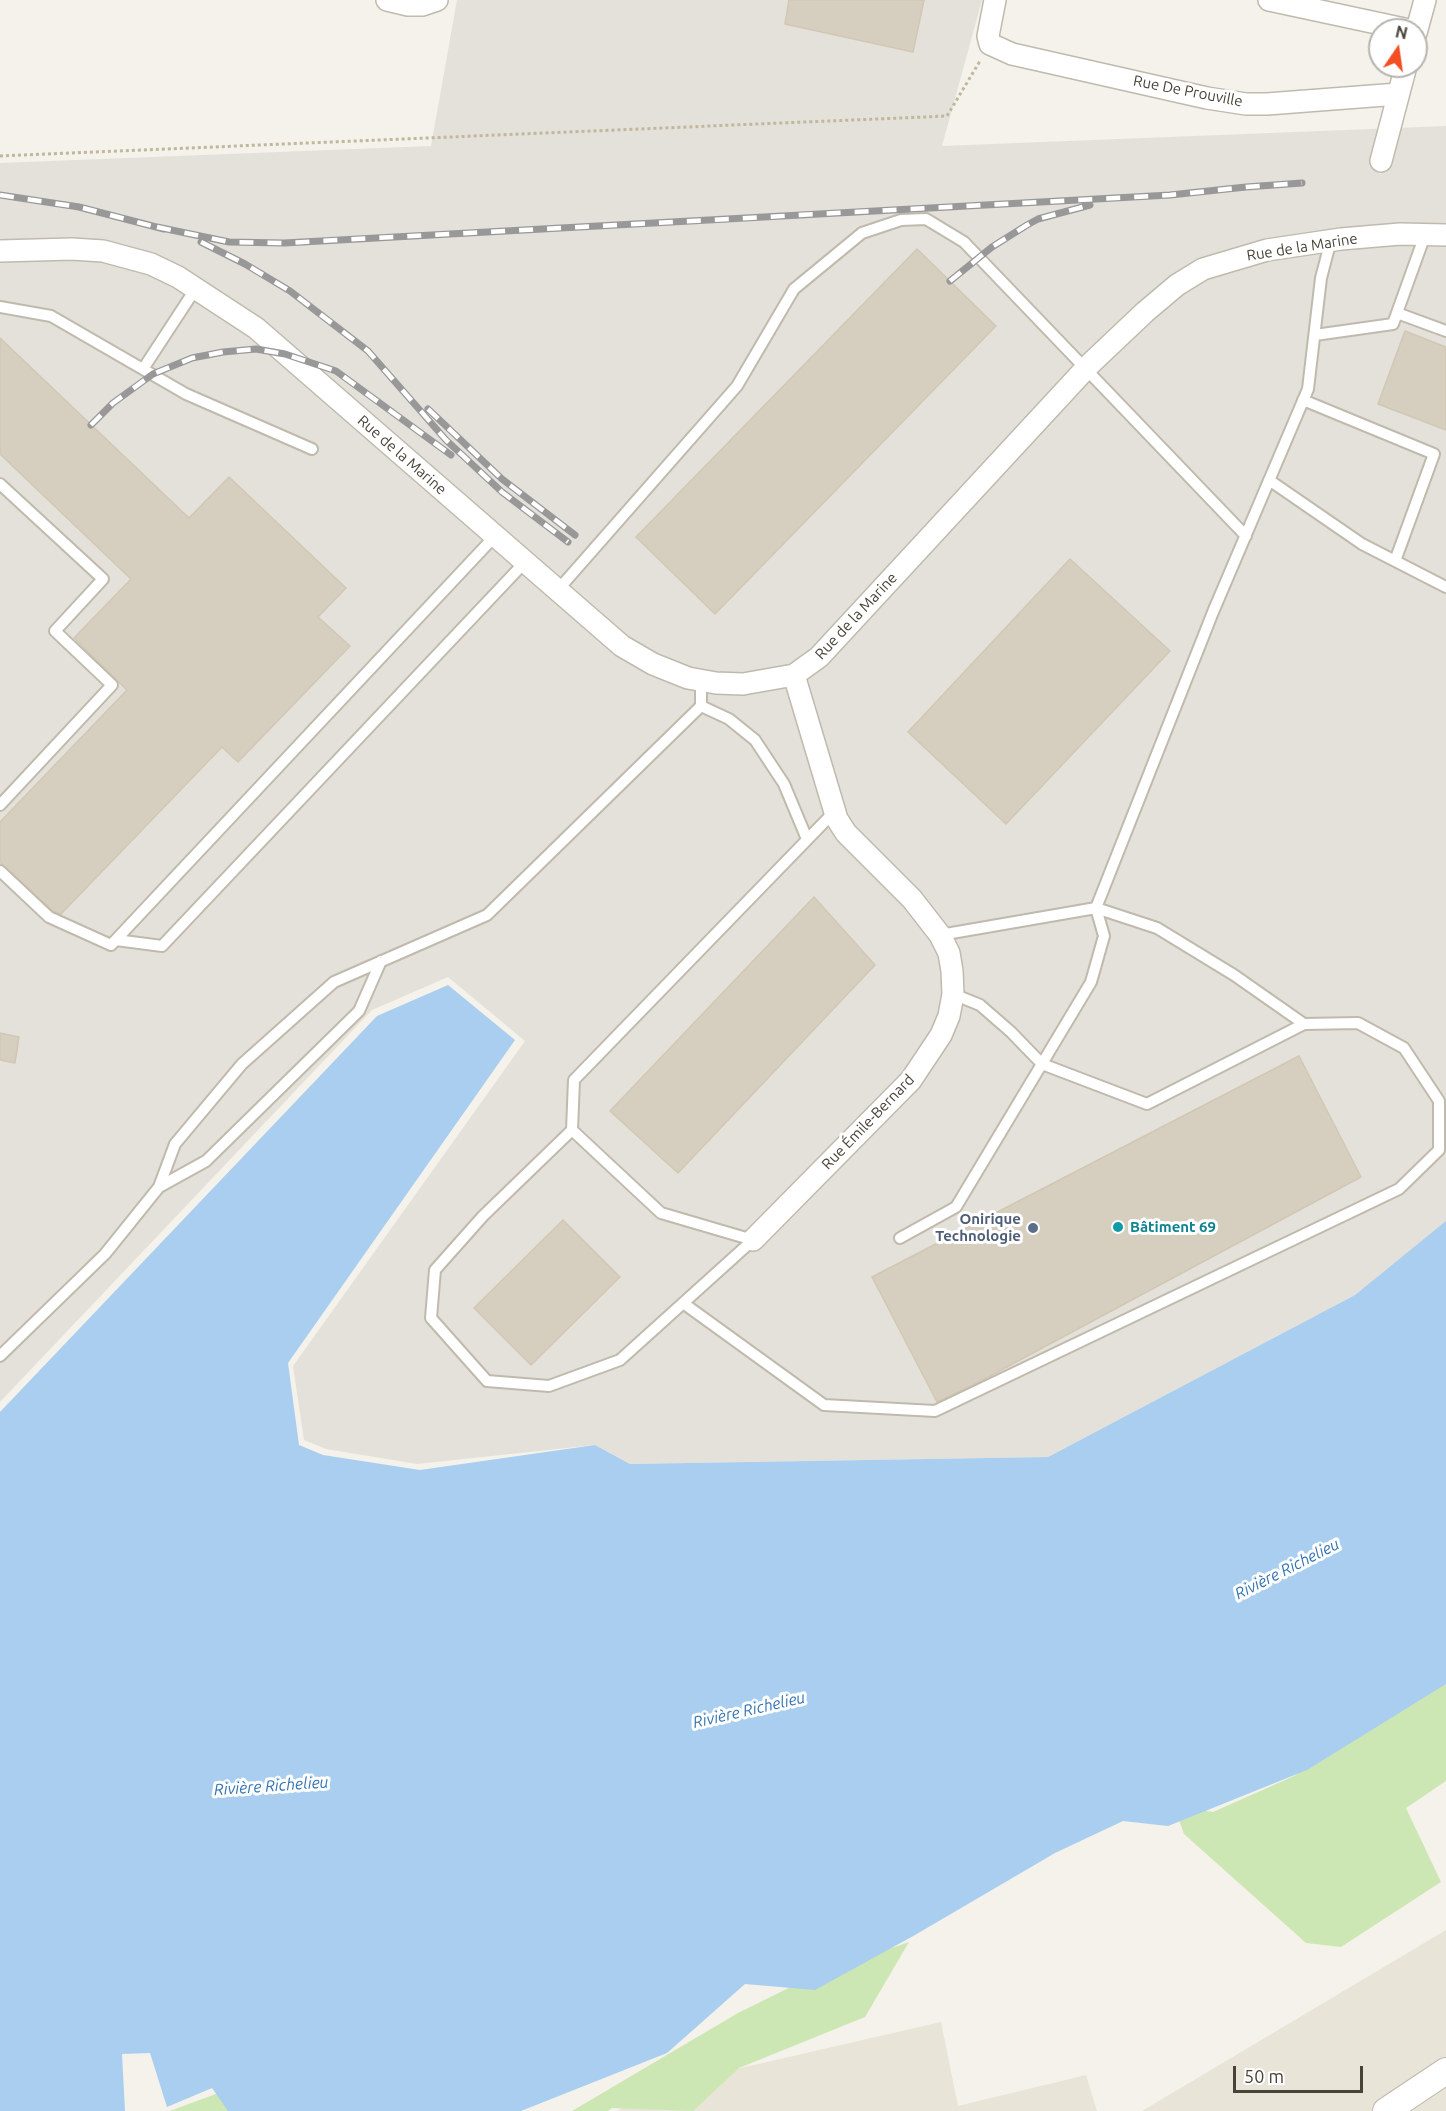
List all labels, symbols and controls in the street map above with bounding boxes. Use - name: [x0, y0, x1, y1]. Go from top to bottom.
- north arrow: [1368, 18, 1428, 78]
- text: N: [1394, 22, 1409, 43]
- street label: Rue De Prouville: [1132, 72, 1244, 110]
- street label: Rue de la Marine: [1245, 229, 1359, 265]
- street label: Rue de la Marine: [354, 411, 450, 499]
- street label: Rue de la Marine: [811, 569, 901, 663]
- street label: Rue Émile-Bernard: [818, 1071, 918, 1173]
- place label: Onirique Technologie: [935, 1210, 1021, 1245]
- place label: Bâtiment 69: [1130, 1218, 1216, 1236]
- marker: Bâtiment 69: [1111, 1220, 1125, 1234]
- marker: Onirique Technologie: [1026, 1221, 1040, 1235]
- water label: Rivière Richelieu: [1232, 1534, 1342, 1604]
- water label: Rivière Richelieu: [691, 1688, 807, 1732]
- water label: Rivière Richelieu: [213, 1772, 329, 1800]
- scale bar: [1236, 2054, 1366, 2092]
- text: 50 m: [1244, 2066, 1284, 2086]

